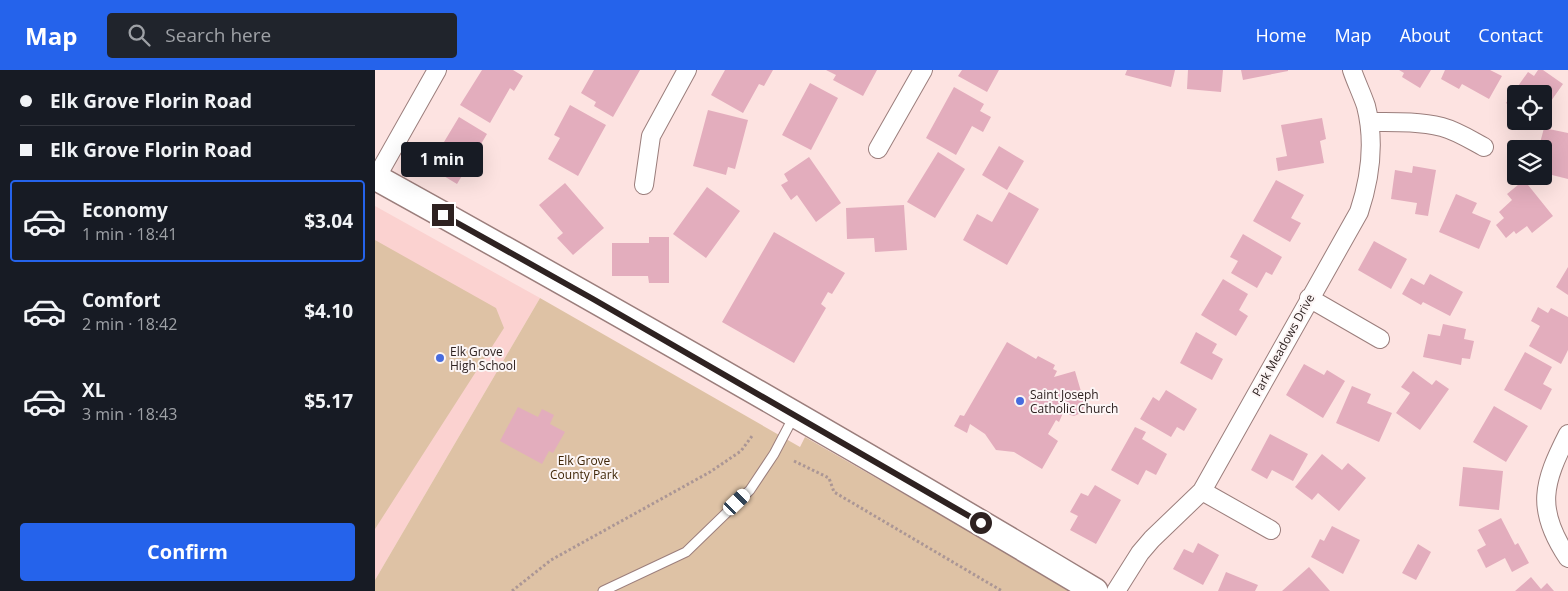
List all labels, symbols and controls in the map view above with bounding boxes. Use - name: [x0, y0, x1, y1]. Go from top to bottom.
- search box: [107, 13, 457, 58]
- text: Map: [25, 19, 77, 52]
- icon: search: [125, 21, 153, 49]
- text: Search here: [165, 22, 271, 48]
- text: Home: [1256, 23, 1306, 47]
- text: Map: [1334, 23, 1372, 47]
- text: About: [1400, 23, 1450, 47]
- text: Contact: [1478, 23, 1543, 47]
- map controls: [1507, 85, 1552, 185]
- button: locate: [1507, 85, 1552, 130]
- text: Elk Grove Florin Road: [50, 88, 252, 114]
- text: Elk Grove Florin Road: [50, 137, 252, 163]
- button: layers: [1507, 140, 1552, 185]
- callout: 1 min: [402, 142, 484, 178]
- text: 1 min: [420, 148, 464, 170]
- text: Economy: [82, 197, 168, 223]
- icon: car: [22, 199, 67, 244]
- route end: [432, 204, 454, 226]
- text: $3.04: [304, 208, 353, 234]
- text: 1 min · 18:41: [82, 223, 177, 245]
- text: Comfort: [82, 287, 161, 313]
- icon: car: [22, 289, 67, 334]
- street label: Park Meadows Drive: [1248, 291, 1318, 399]
- text: $4.10: [304, 298, 353, 324]
- text: 2 min · 18:42: [82, 313, 177, 335]
- place label: Elk Grove High School: [450, 343, 516, 374]
- marker: Elk Grove High School: [434, 352, 446, 364]
- text: XL: [82, 377, 105, 403]
- icon: car: [22, 379, 67, 424]
- place label: Saint Joseph Catholic Church: [1030, 386, 1118, 417]
- text: $5.17: [304, 388, 353, 414]
- marker: Saint Joseph Catholic Church: [1014, 395, 1026, 407]
- text: 3 min · 18:43: [82, 403, 177, 425]
- park label: Elk Grove County Park: [550, 452, 619, 483]
- car: [721, 486, 753, 518]
- route start: [970, 512, 992, 534]
- button: Confirm: [20, 523, 355, 581]

